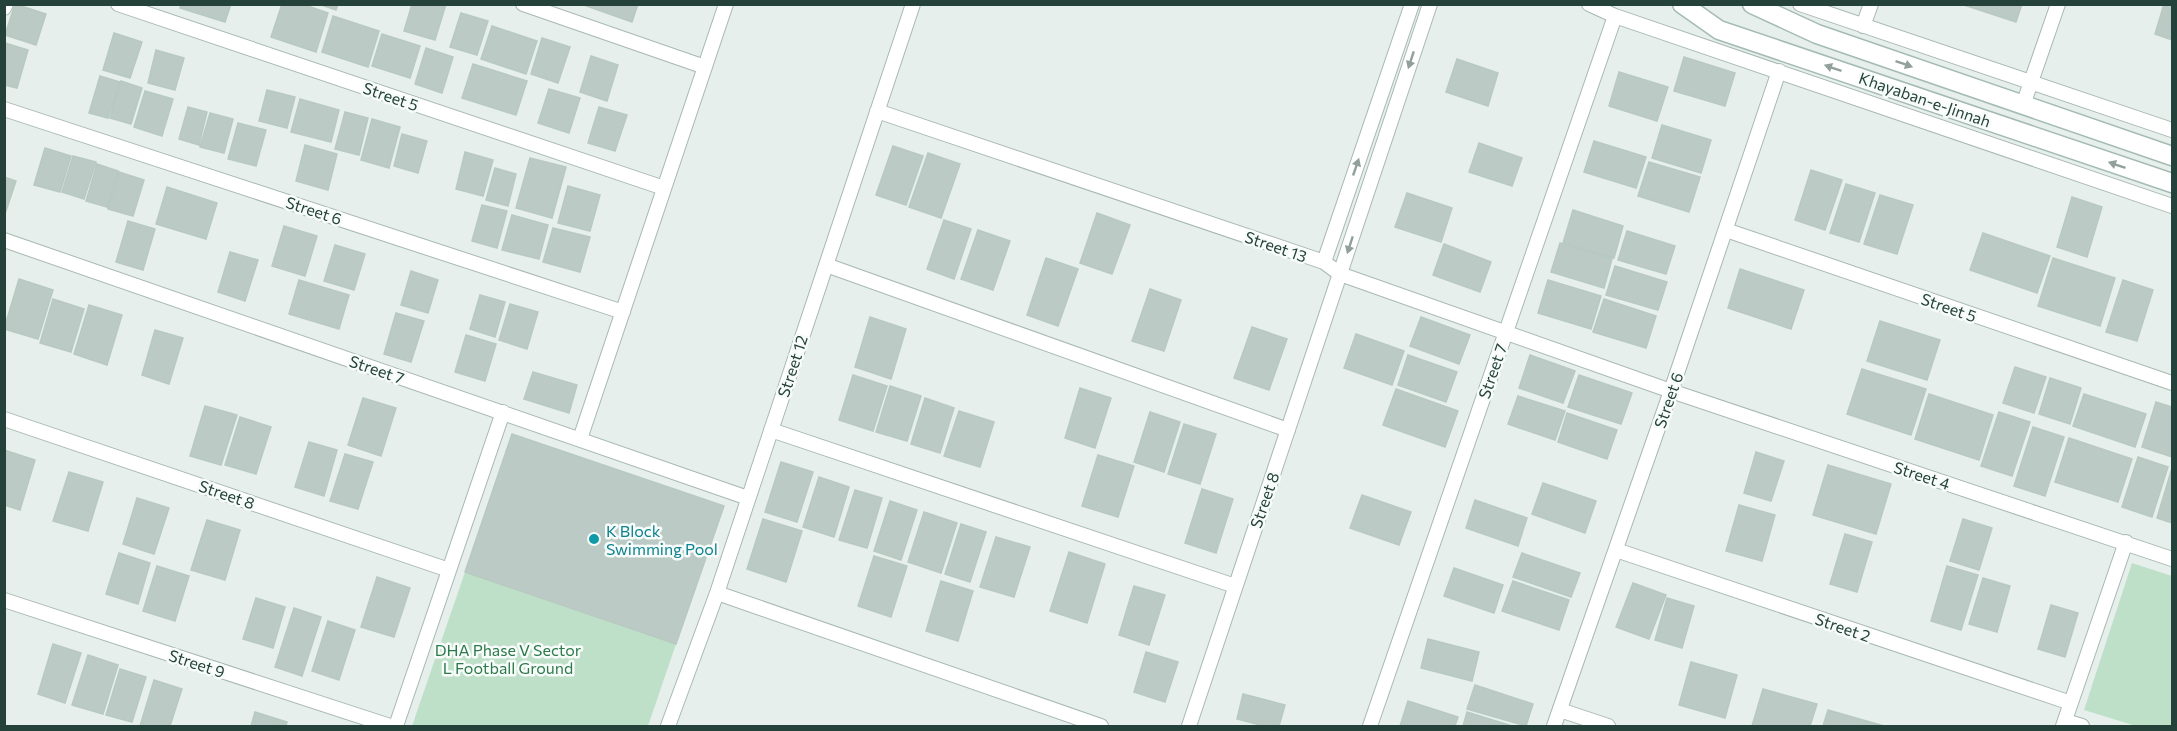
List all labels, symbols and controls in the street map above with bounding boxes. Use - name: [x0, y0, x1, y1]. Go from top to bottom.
- one-way arrow: [1406, 51, 1416, 69]
- one-way arrow: [1895, 59, 1913, 69]
- one-way arrow: [1824, 63, 1842, 73]
- street label: Khayaban-e-Jinnah: [1857, 68, 1993, 130]
- street label: Street 5: [361, 78, 421, 114]
- one-way arrow: [1352, 158, 1362, 176]
- one-way arrow: [2108, 159, 2126, 169]
- street label: Street 6: [283, 192, 345, 228]
- street label: Street 13: [1243, 227, 1309, 265]
- one-way arrow: [1344, 236, 1354, 254]
- street label: Street 5: [1919, 289, 1979, 325]
- street label: Street 12: [773, 333, 811, 399]
- street label: Street 7: [1474, 341, 1510, 401]
- street label: Street 7: [347, 351, 407, 387]
- street label: Street 6: [1650, 369, 1686, 431]
- street label: Street 4: [1892, 457, 1953, 493]
- street label: Street 8: [1246, 469, 1282, 531]
- street label: Street 8: [196, 476, 258, 512]
- place label: K Block Swimming Pool: [606, 521, 718, 558]
- marker: K Block Swimming Pool: [587, 532, 601, 546]
- street label: Street 2: [1813, 609, 1873, 645]
- park label: DHA Phase V Sector L Football Ground: [435, 640, 582, 677]
- street label: Street 9: [166, 645, 228, 681]

